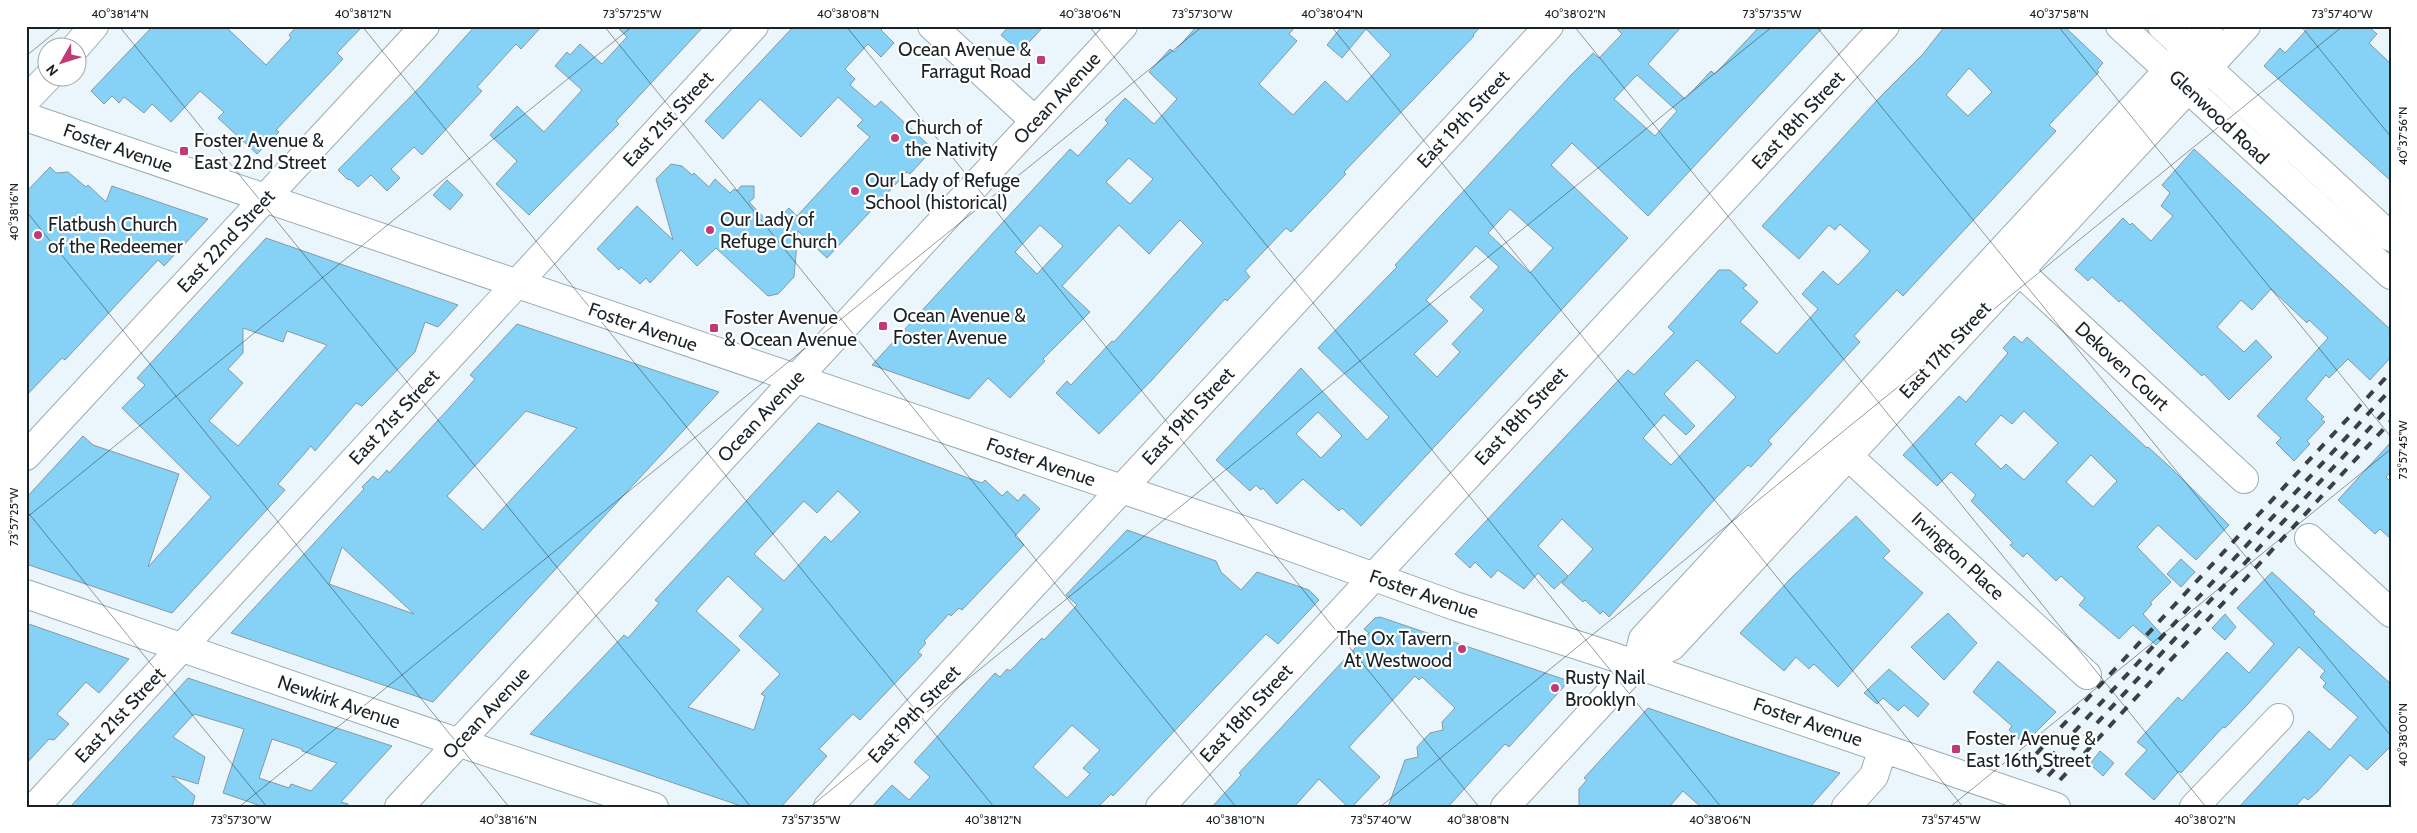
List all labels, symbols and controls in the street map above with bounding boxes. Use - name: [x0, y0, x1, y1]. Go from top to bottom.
- text: 40°38'14"N: [91, 6, 149, 21]
- text: 40°38'12"N: [334, 6, 392, 21]
- text: 73°57'25"W: [603, 6, 662, 21]
- text: 40°38'08"N: [817, 6, 879, 21]
- text: 40°38'06"N: [1059, 6, 1121, 21]
- text: 73°57'30"W: [1172, 6, 1233, 21]
- text: 40°38'04"N: [1301, 6, 1363, 21]
- text: 40°38'02"N: [1544, 6, 1606, 21]
- text: 73°57'35"W: [1743, 6, 1802, 21]
- text: 40°37'58"N: [2029, 6, 2089, 21]
- text: 73°57'40"W: [2312, 6, 2373, 21]
- north arrow: [38, 38, 88, 88]
- place label: Ocean Avenue & Farragut Road: [898, 38, 1031, 83]
- street label: Ocean Avenue: [1009, 47, 1105, 149]
- marker: Ocean Avenue & Farragut Road: [1035, 54, 1047, 66]
- text: N: [42, 61, 62, 80]
- street label: East 19th Street: [1412, 65, 1514, 173]
- street label: Glenwood Road: [2164, 65, 2274, 169]
- street label: East 21st Street: [618, 66, 718, 171]
- street label: East 18th Street: [1747, 66, 1850, 174]
- text: 40°37'56"N: [2395, 106, 2410, 166]
- place label: Church of the Nativity: [905, 116, 998, 161]
- street label: Foster Avenue: [60, 119, 176, 178]
- place label: Foster Avenue & East 22nd Street: [194, 129, 327, 174]
- marker: Church of the Nativity: [889, 132, 901, 144]
- marker: Foster Avenue & East 22nd Street: [178, 145, 190, 157]
- place label: Our Lady of Refuge School (historical): [865, 169, 1020, 214]
- text: 40°38'16"N: [6, 183, 21, 241]
- street label: East 22nd Street: [172, 184, 280, 297]
- marker: Our Lady of Refuge School (historical): [849, 185, 861, 197]
- place label: Our Lady of Refuge Church: [720, 208, 837, 253]
- place label: Flatbush Church of the Redeemer: [48, 213, 183, 258]
- marker: Our Lady of Refuge Church: [704, 224, 716, 236]
- marker: Flatbush Church of the Redeemer: [32, 229, 44, 241]
- street label: East 17th Street: [1894, 296, 1996, 403]
- street label: Foster Avenue: [585, 298, 701, 357]
- place label: Ocean Avenue & Foster Avenue: [893, 304, 1026, 349]
- place label: Foster Avenue & Ocean Avenue: [724, 306, 857, 351]
- street label: Dekoven Court: [2070, 317, 2174, 416]
- marker: Ocean Avenue & Foster Avenue: [877, 320, 889, 332]
- marker: Foster Avenue & Ocean Avenue: [708, 322, 720, 334]
- street label: East 19th Street: [1137, 362, 1239, 470]
- street label: East 18th Street: [1470, 362, 1573, 470]
- street label: East 21st Street: [344, 364, 444, 469]
- street label: Ocean Avenue: [713, 365, 809, 467]
- text: 73°57'45"W: [2395, 420, 2410, 480]
- street label: Foster Avenue: [983, 433, 1099, 492]
- text: 73°57'25"W: [6, 487, 21, 546]
- street label: Irvington Place: [1907, 507, 2009, 605]
- street label: Foster Avenue: [1366, 565, 1482, 624]
- place label: The Ox Tavern At Westwood: [1337, 627, 1452, 672]
- marker: The Ox Tavern At Westwood: [1456, 643, 1468, 655]
- street label: East 18th Street: [1195, 659, 1298, 767]
- street label: East 19th Street: [863, 660, 965, 768]
- street label: East 21st Street: [70, 662, 170, 767]
- street label: Ocean Avenue: [438, 662, 534, 764]
- place label: Rusty Nail Brooklyn: [1565, 666, 1646, 711]
- street label: Newkirk Avenue: [275, 670, 404, 734]
- marker: Rusty Nail Brooklyn: [1549, 682, 1561, 694]
- street label: Foster Avenue: [1750, 693, 1866, 752]
- text: 40°38'00"N: [2395, 703, 2410, 767]
- place label: Foster Avenue & East 16th Street: [1966, 727, 2096, 772]
- marker: Foster Avenue & East 16th Street: [1950, 743, 1962, 755]
- text: 73°57'30"W: [211, 812, 272, 827]
- text: 40°38'16"N: [479, 812, 537, 827]
- text: 73°57'35"W: [782, 812, 841, 827]
- text: 40°38'12"N: [964, 812, 1022, 827]
- text: 40°38'10"N: [1205, 812, 1265, 827]
- text: 73°57'40"W: [1351, 812, 1412, 827]
- text: 40°38'08"N: [1447, 812, 1509, 827]
- text: 40°38'06"N: [1689, 812, 1751, 827]
- text: 73°57'45"W: [1921, 812, 1981, 827]
- text: 40°38'02"N: [2174, 812, 2236, 827]

